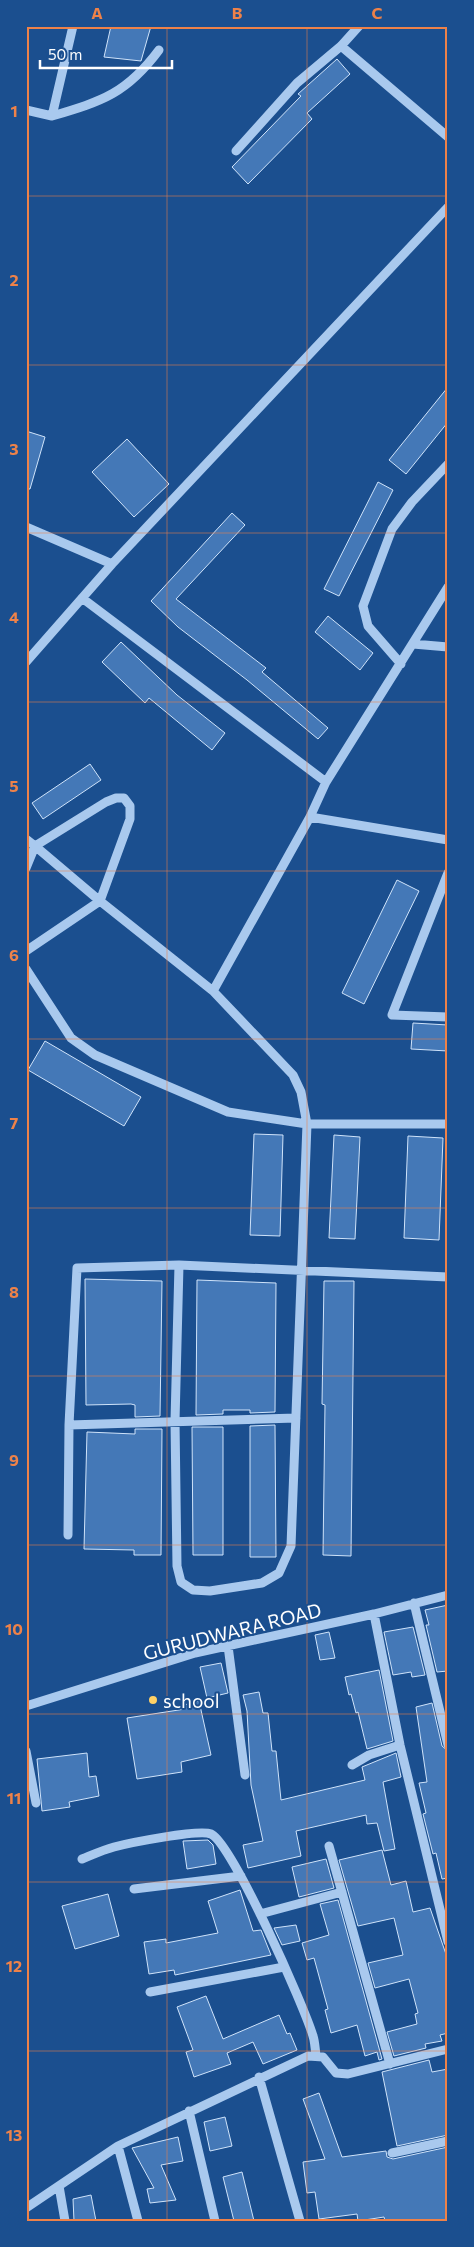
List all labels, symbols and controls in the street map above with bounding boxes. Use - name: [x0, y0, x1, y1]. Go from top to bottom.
- text: A: [91, 3, 103, 22]
- text: B: [232, 3, 243, 22]
- text: C: [372, 3, 383, 22]
- scale bar: [40, 38, 172, 70]
- text: 50 m: [48, 45, 82, 63]
- text: 1: [10, 101, 18, 120]
- text: 2: [9, 270, 19, 289]
- text: 3: [9, 439, 19, 458]
- text: 4: [9, 607, 19, 626]
- text: 5: [9, 776, 19, 795]
- text: 6: [9, 945, 19, 964]
- text: 7: [10, 1113, 19, 1132]
- text: 8: [9, 1282, 19, 1301]
- text: 9: [9, 1450, 19, 1469]
- street label: GURUDWARA ROAD: [141, 1598, 323, 1664]
- text: 10: [5, 1619, 23, 1638]
- place label: school: [163, 1689, 219, 1712]
- marker: school: [147, 1694, 159, 1706]
- text: 11: [7, 1788, 21, 1807]
- text: 12: [6, 1956, 22, 1975]
- text: 13: [6, 2125, 22, 2144]

